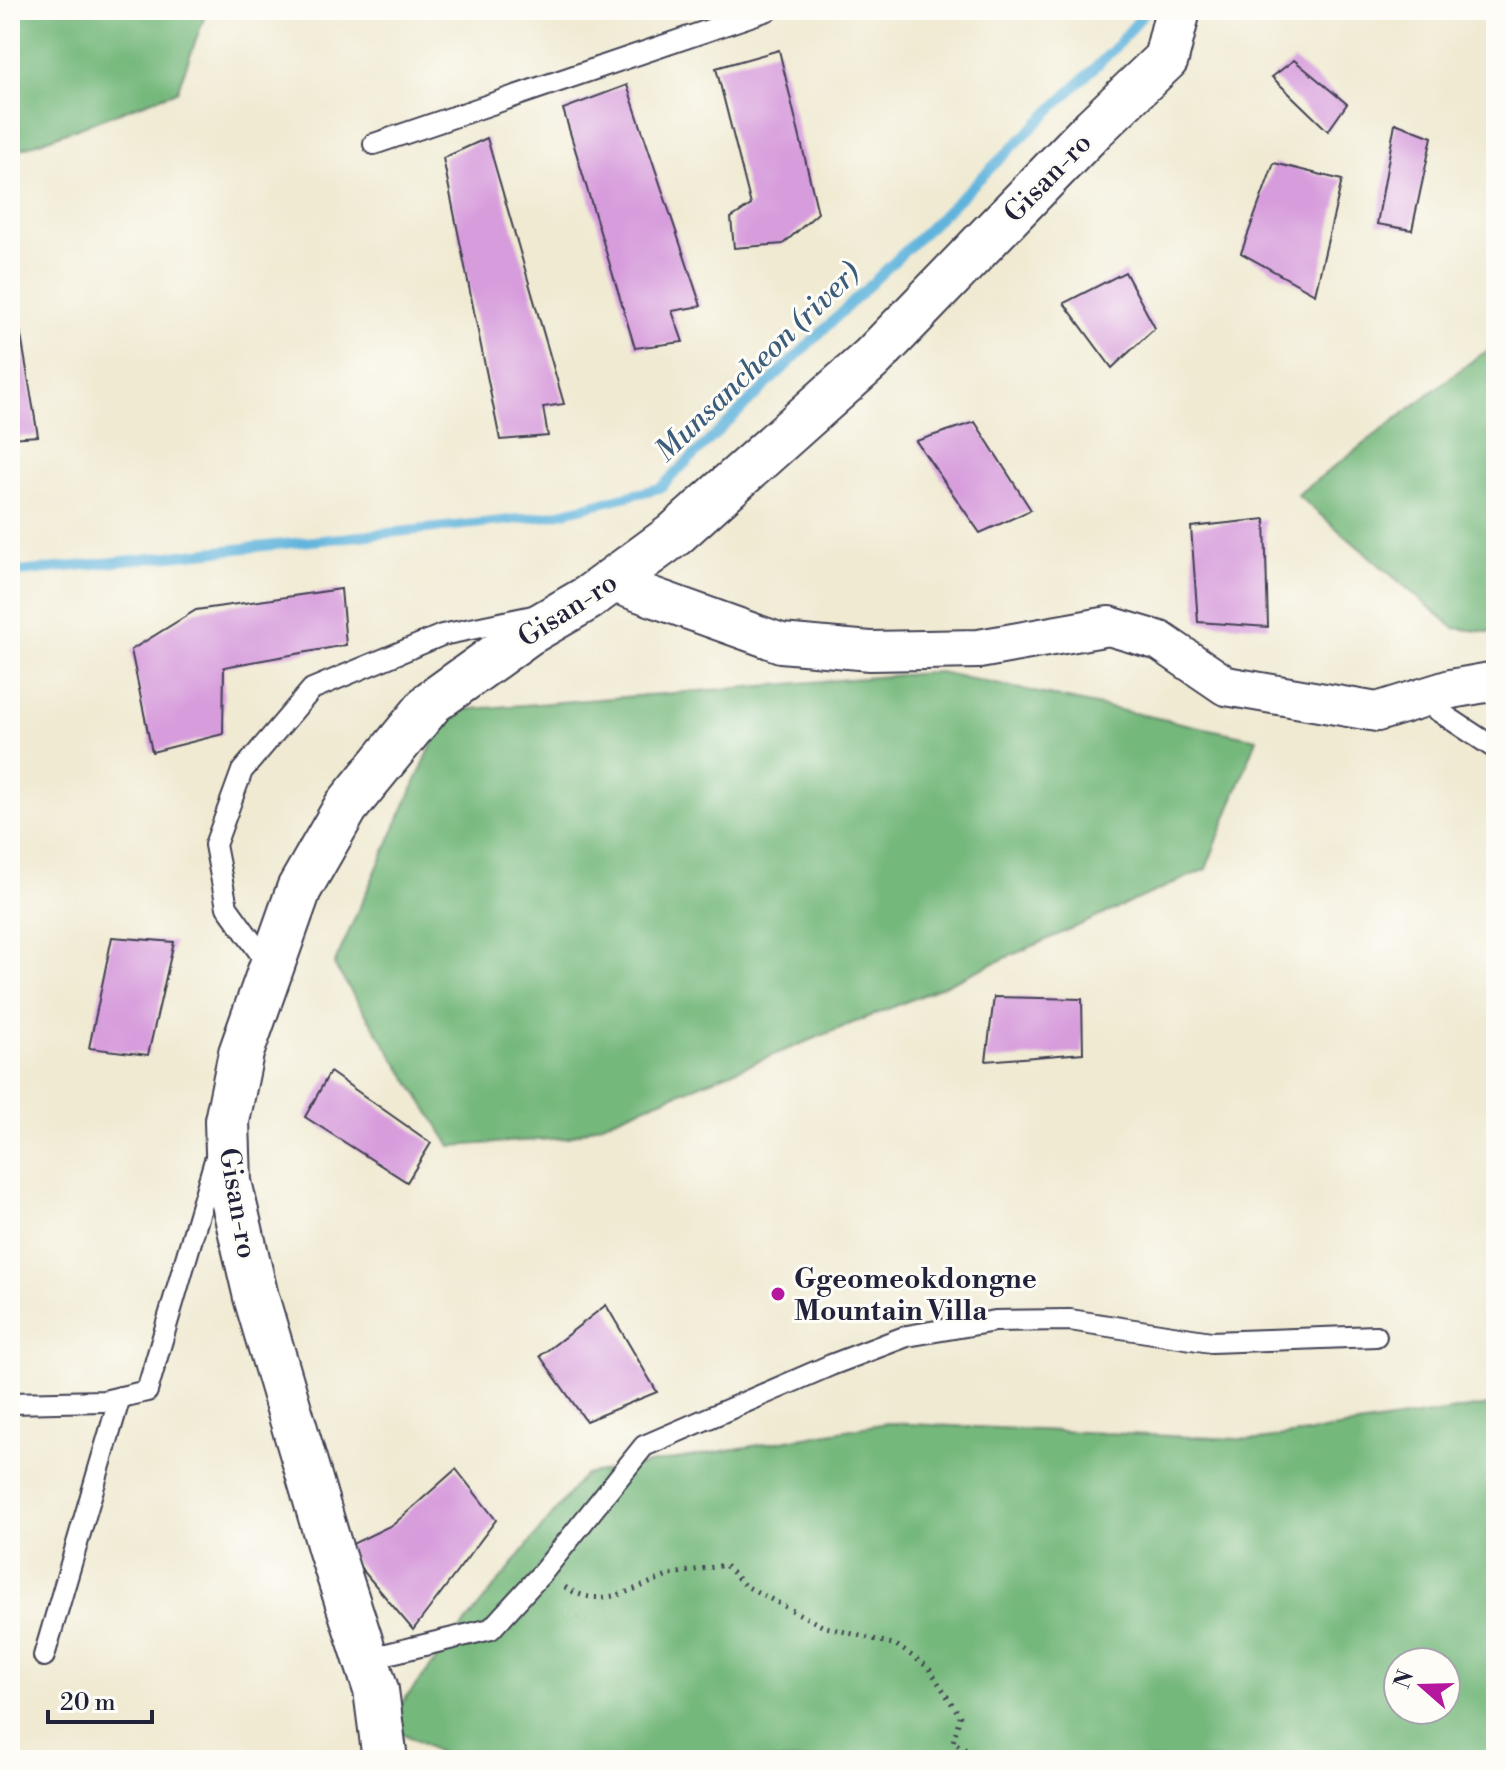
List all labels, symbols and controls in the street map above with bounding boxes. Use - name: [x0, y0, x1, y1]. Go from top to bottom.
- street label: Gisan-ro: [997, 126, 1099, 230]
- water label: Munsancheon (river): [647, 255, 869, 470]
- street label: Gisan-ro: [512, 565, 624, 655]
- street label: Gisan-ro: [211, 1145, 264, 1261]
- place label: Ggeomeokdongne Mountain Villa: [794, 1262, 1037, 1329]
- marker: Ggeomeokdongne Mountain Villa: [769, 1285, 787, 1303]
- north arrow: [1382, 1646, 1462, 1726]
- text: N: [1389, 1666, 1420, 1692]
- scale bar: [48, 1674, 152, 1724]
- text: 20 m: [60, 1688, 116, 1718]

